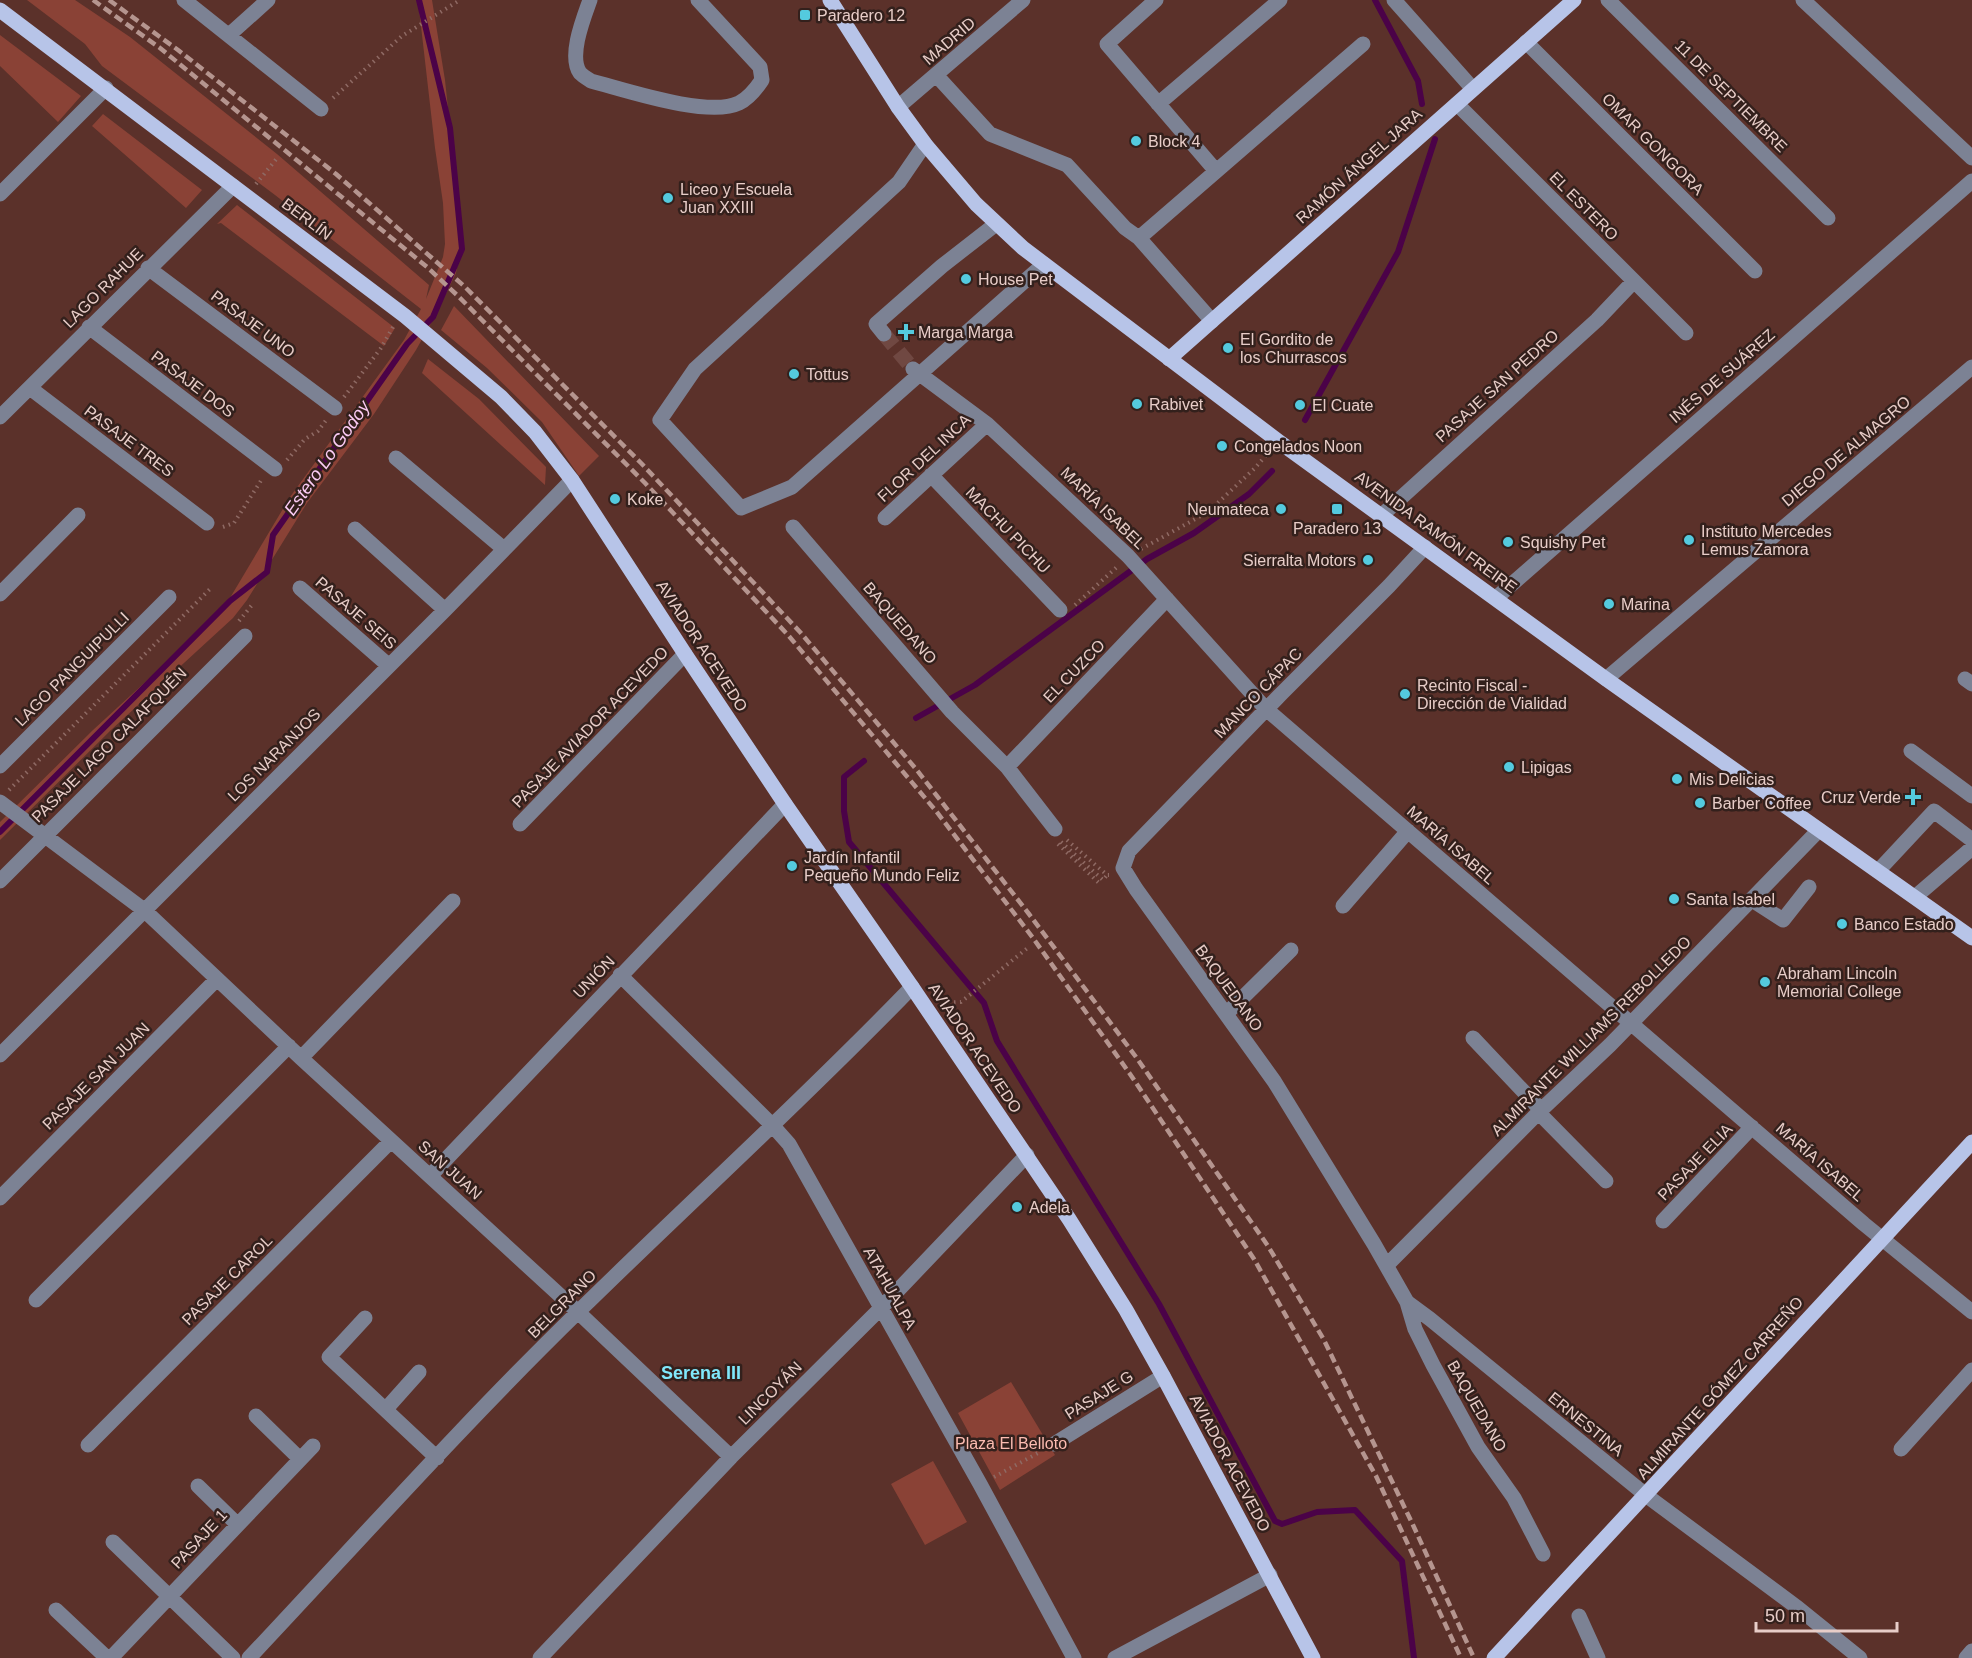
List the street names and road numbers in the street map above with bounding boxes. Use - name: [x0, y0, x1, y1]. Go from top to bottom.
- street label: MADRID: [920, 14, 978, 68]
- street label: 11 DE SEPTIEMBRE: [1672, 37, 1790, 155]
- street label: OMAR GONGORA: [1599, 90, 1707, 198]
- street label: RAMÓN ÁNGEL JARA: [1292, 104, 1425, 227]
- street label: EL ESTERO: [1546, 168, 1622, 244]
- street label: BERLÍN: [279, 194, 336, 243]
- street label: LAGO RAHUE: [60, 245, 146, 331]
- street label: PASAJE UNO: [208, 287, 298, 361]
- street label: INÉS DE SUÁREZ: [1665, 325, 1778, 426]
- street label: PASAJE SAN PEDRO: [1432, 327, 1562, 445]
- street label: PASAJE DOS: [148, 347, 238, 421]
- street label: DIEGO DE ALMAGRO: [1779, 392, 1913, 510]
- street label: PASAJE TRES: [81, 402, 177, 480]
- street label: FLOR DEL INCA: [874, 411, 974, 505]
- street label: MARÍA ISABEL: [1057, 463, 1149, 552]
- street label: AVENIDA RAMÓN FREIRE: [1352, 467, 1521, 596]
- street label: MACHU PICHU: [963, 483, 1053, 577]
- street label: PASAJE SEIS: [312, 573, 400, 653]
- street label: AVIADOR ACEVEDO: [653, 577, 751, 715]
- street label: BAQUEDANO: [860, 579, 940, 667]
- street label: LAGO PANGUIPULLI: [12, 609, 132, 729]
- street label: EL CUZCO: [1040, 636, 1108, 706]
- street label: PASAJE AVIADOR ACEVEDO: [509, 643, 671, 811]
- street label: MANCO CÁPAC: [1210, 644, 1305, 741]
- street label: PASAJE LAGO CALAFQUÉN: [28, 664, 190, 826]
- street label: LOS NARANJOS: [224, 705, 324, 805]
- street label: MARÍA ISABEL: [1404, 802, 1499, 888]
- street label: ALMIRANTE WILLIAMS REBOLLEDO: [1488, 933, 1694, 1139]
- street label: BAQUEDANO: [1192, 942, 1266, 1034]
- street label: UNIÓN: [569, 952, 618, 1001]
- street label: AVIADOR ACEVEDO: [925, 980, 1025, 1116]
- street label: PASAJE SAN JUAN: [39, 1019, 153, 1133]
- street label: MARÍA ISABEL: [1773, 1119, 1868, 1205]
- street label: PASAJE ELIA: [1654, 1120, 1736, 1204]
- street label: SAN JUAN: [415, 1137, 485, 1203]
- street label: PASAJE CAROL: [179, 1232, 275, 1328]
- street label: ATAHUALPA: [860, 1244, 920, 1332]
- street label: BELGRANO: [525, 1267, 599, 1341]
- street label: ALMIRANTE GÓMEZ CARREÑO: [1632, 1292, 1806, 1483]
- street label: LINCOYÁN: [734, 1357, 805, 1428]
- street label: BAQUEDANO: [1444, 1357, 1510, 1455]
- street label: PASAJE G: [1062, 1367, 1136, 1423]
- street label: ERNESTINA: [1545, 1389, 1627, 1460]
- street label: AVIADOR ACEVEDO: [1187, 1392, 1273, 1534]
- street label: PASAJE 1: [168, 1506, 230, 1572]

